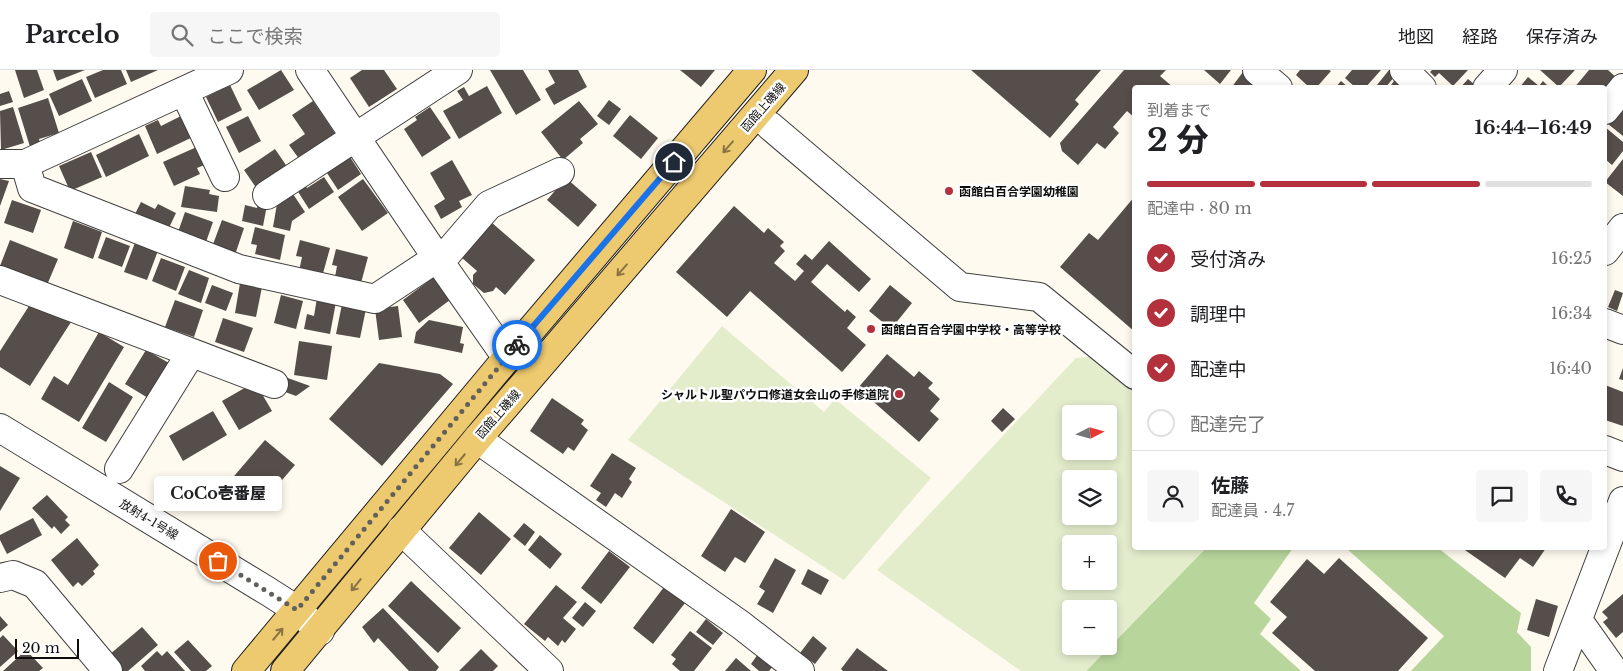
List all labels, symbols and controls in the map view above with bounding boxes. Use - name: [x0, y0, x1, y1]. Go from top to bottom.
- search box: [150, 12, 500, 57]
- text: Parcelo: [25, 20, 120, 49]
- icon: search: [168, 21, 196, 49]
- text: ここで検索: [208, 25, 303, 48]
- text: 地図: [1398, 26, 1434, 48]
- text: 経路: [1462, 26, 1498, 48]
- text: 保存済み: [1526, 26, 1598, 48]
- street label: 函館上磯線: [738, 79, 788, 135]
- text: 到着まで: [1147, 100, 1211, 120]
- text: 16:44–16:49: [1475, 116, 1592, 139]
- text: 2 分: [1147, 120, 1208, 160]
- one-way arrow: [723, 140, 734, 153]
- pin: [653, 141, 695, 183]
- icon: home: [660, 148, 688, 176]
- place label: 函館白百合学園幼稚園: [959, 184, 1079, 199]
- marker: 函館白百合学園幼稚園: [943, 185, 955, 197]
- text: 配達中 · 80 m: [1147, 198, 1252, 218]
- icon: check: [1147, 244, 1175, 272]
- text: 受付済み: [1190, 248, 1266, 271]
- text: 16:25: [1551, 248, 1592, 268]
- one-way arrow: [617, 263, 628, 276]
- icon: check: [1147, 299, 1175, 327]
- text: 調理中: [1190, 303, 1247, 326]
- text: 16:34: [1551, 303, 1592, 323]
- courier: [492, 320, 542, 370]
- place label: 函館白百合学園中学校・高等学校: [881, 322, 1061, 337]
- marker: 函館白百合学園中学校・高等学校: [865, 323, 877, 335]
- icon: bike: [503, 331, 531, 359]
- icon: check: [1147, 354, 1175, 382]
- text: 配達中: [1190, 358, 1247, 381]
- text: 16:40: [1549, 358, 1592, 378]
- street label: 函館上磯線: [473, 386, 523, 442]
- place label: シャルトル聖パウロ修道女会山の手修道院: [661, 387, 889, 402]
- marker: シャルトル聖パウロ修道女会山の手修道院: [893, 388, 905, 400]
- north arrow: [1062, 405, 1118, 460]
- map controls: [1062, 405, 1117, 655]
- text: 配達完了: [1190, 413, 1266, 436]
- one-way arrow: [454, 453, 465, 466]
- button: layers: [1062, 470, 1117, 525]
- button: person: [1147, 470, 1199, 522]
- button: chat: [1476, 470, 1528, 522]
- button: phone: [1540, 470, 1592, 522]
- text: 佐藤: [1211, 474, 1249, 497]
- callout: CoCo壱番屋: [154, 476, 282, 511]
- text: CoCo壱番屋: [170, 483, 266, 503]
- street label: 放射4-1号線: [117, 496, 181, 542]
- text: 配達員 · 4.7: [1211, 500, 1294, 520]
- button: +: [1062, 535, 1117, 590]
- pin: [197, 540, 239, 582]
- icon: bag: [204, 547, 232, 575]
- one-way arrow: [351, 578, 362, 591]
- button: −: [1062, 600, 1117, 655]
- one-way arrow: [272, 628, 283, 641]
- scale bar: [15, 636, 79, 659]
- text: 20 m: [22, 639, 60, 657]

